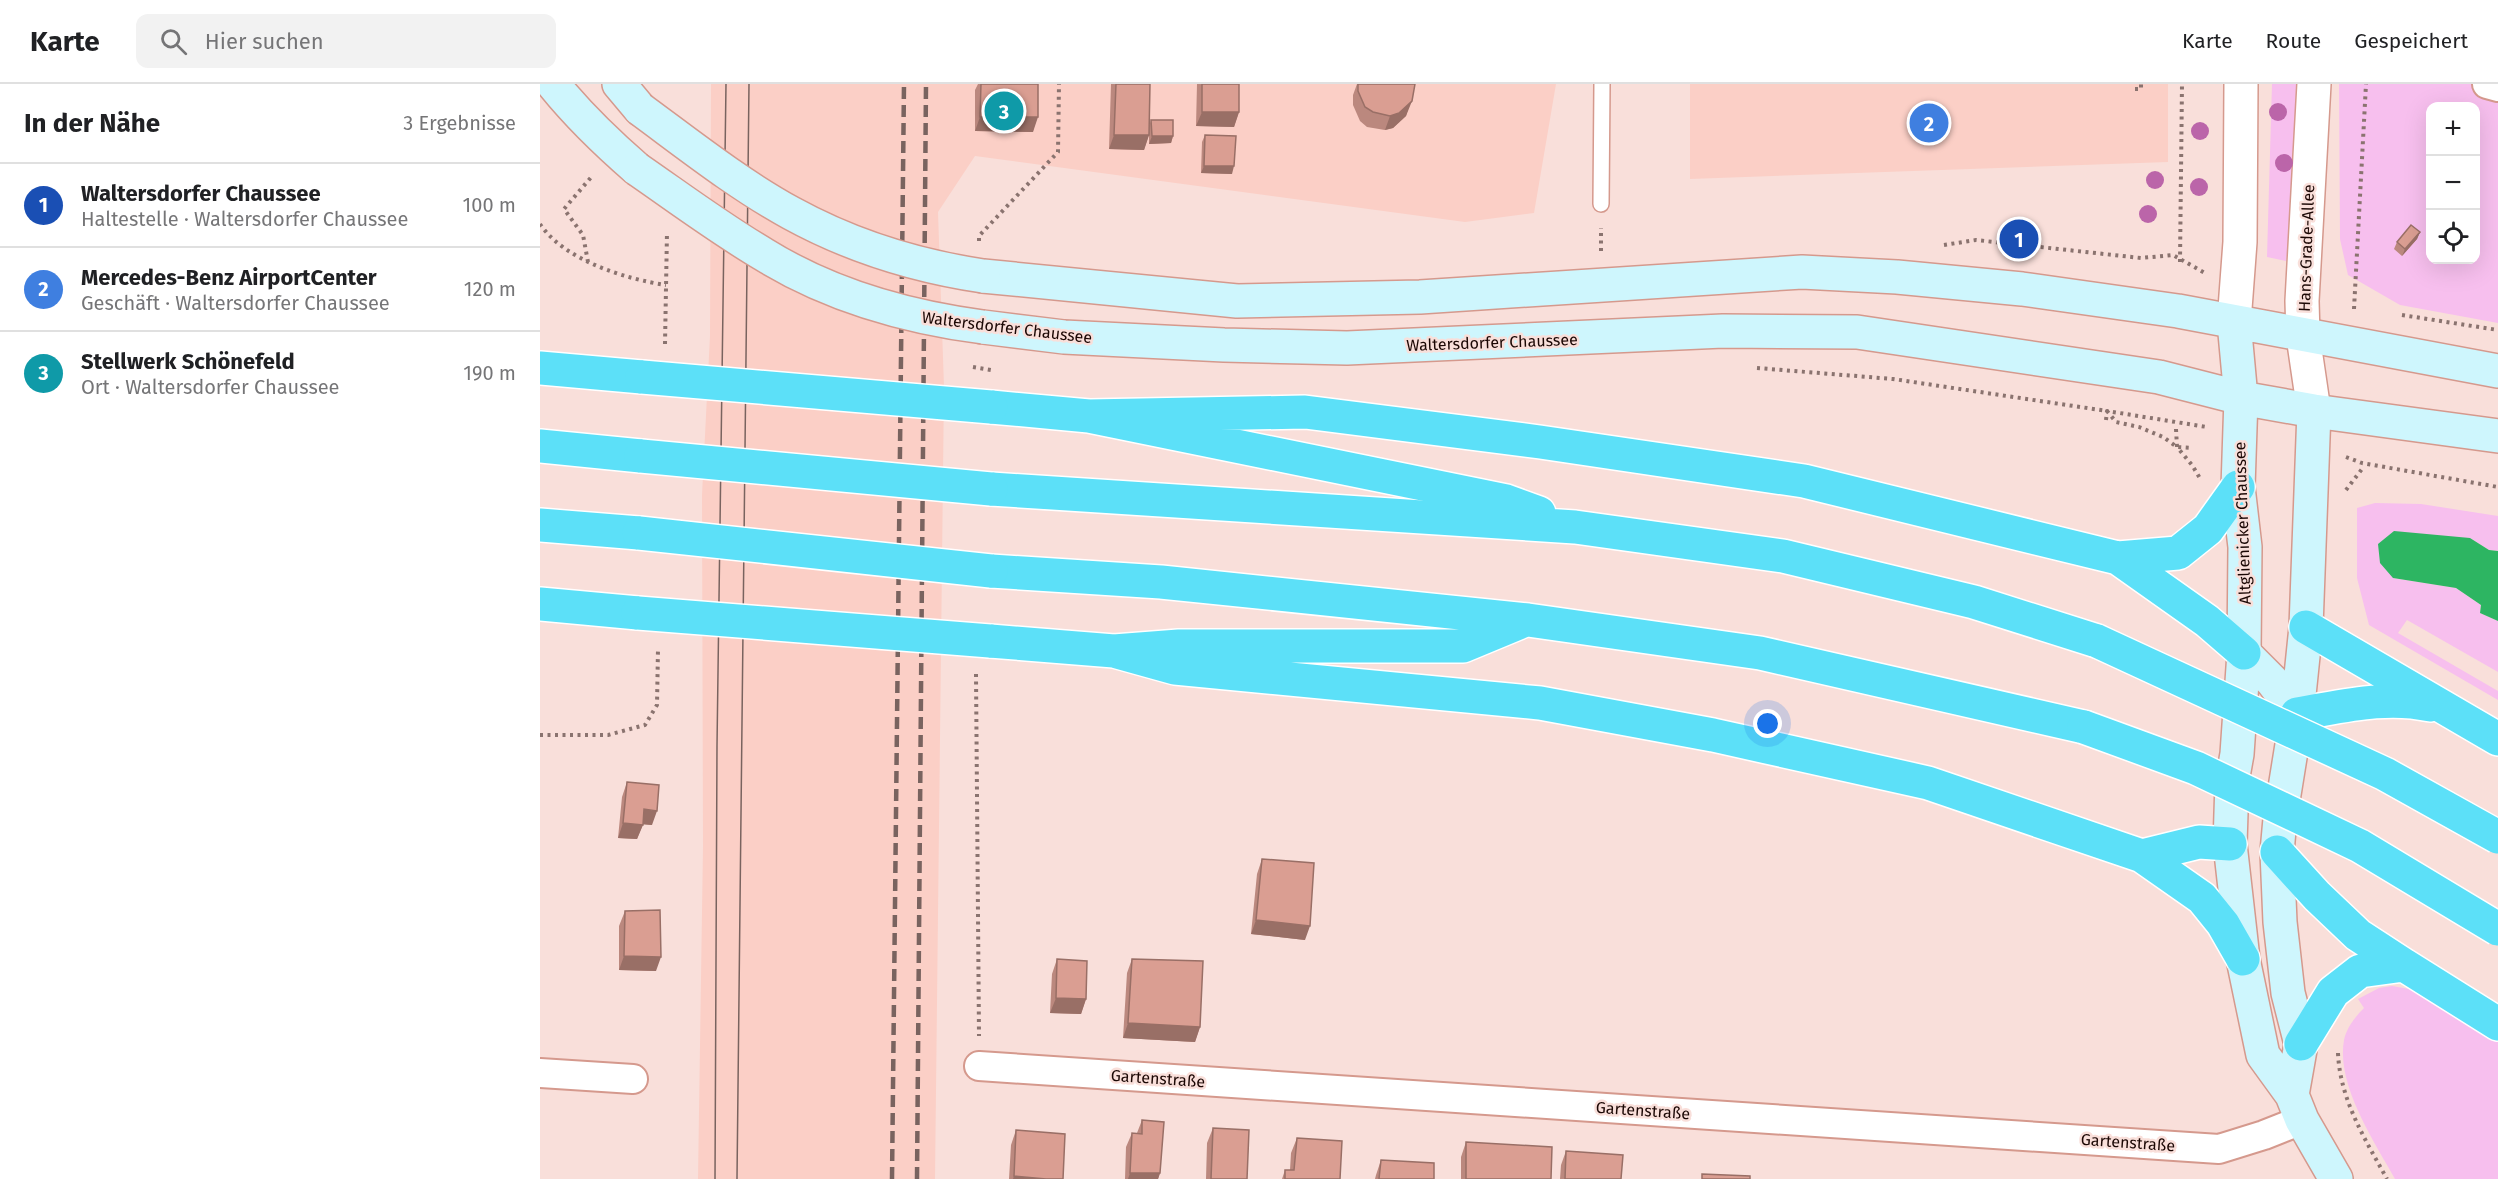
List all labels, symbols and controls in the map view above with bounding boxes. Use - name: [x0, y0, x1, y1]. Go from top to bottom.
- search box: [136, 14, 556, 68]
- text: Karte: [30, 25, 100, 58]
- icon: search: [157, 25, 190, 58]
- text: Hier suchen: [205, 28, 324, 55]
- text: Karte: [2182, 28, 2233, 54]
- text: Route: [2266, 28, 2321, 54]
- text: Gespeichert: [2354, 28, 2468, 54]
- pin: 3: [984, 88, 1024, 134]
- pin: 2: [1910, 100, 1948, 146]
- map controls: [2426, 102, 2480, 264]
- button: +: [2426, 102, 2480, 156]
- text: In der Nähe: [24, 108, 160, 139]
- text: 3 Ergebnisse: [403, 111, 516, 135]
- button: −: [2426, 156, 2480, 210]
- text: Waltersdorfer Chaussee: [81, 180, 321, 207]
- street label: Hans-Grade-Allee: [2295, 184, 2318, 312]
- text: 1: [39, 193, 48, 217]
- text: 100 m: [463, 193, 516, 217]
- text: Haltestelle · Waltersdorfer Chaussee: [81, 207, 408, 231]
- button: locate: [2426, 210, 2480, 264]
- pin: 1: [2000, 216, 2038, 262]
- text: Mercedes-Benz AirportCenter: [81, 264, 377, 291]
- text: 2: [38, 277, 49, 301]
- text: 120 m: [464, 277, 516, 301]
- text: Geschäft · Waltersdorfer Chaussee: [81, 291, 390, 315]
- street label: Waltersdorfer Chaussee: [921, 308, 1093, 347]
- street label: Waltersdorfer Chaussee: [1406, 330, 1578, 355]
- text: Stellwerk Schönefeld: [81, 348, 295, 375]
- text: 3: [38, 361, 49, 385]
- text: 190 m: [463, 361, 516, 385]
- text: Ort · Waltersdorfer Chaussee: [81, 375, 340, 399]
- street label: Altglienicker Chaussee: [2230, 441, 2255, 605]
- your location: [1753, 709, 1782, 738]
- street label: Gartenstraße: [1110, 1066, 1206, 1091]
- street label: Gartenstraße: [1595, 1098, 1691, 1123]
- street label: Gartenstraße: [2080, 1130, 2176, 1155]

